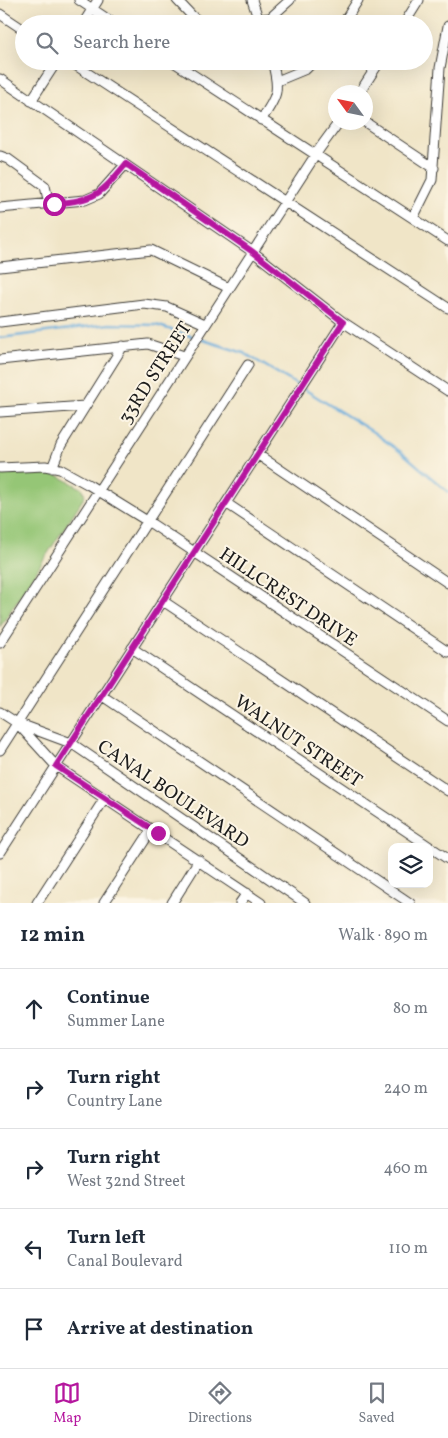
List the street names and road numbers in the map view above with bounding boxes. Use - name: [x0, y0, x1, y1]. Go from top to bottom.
- street label: 33RD STREET: [113, 317, 198, 429]
- street label: HILLCREST DRIVE: [214, 542, 362, 654]
- street label: WALNUT STREET: [229, 689, 367, 794]
- street label: CANAL BOULEVARD: [92, 734, 254, 855]

